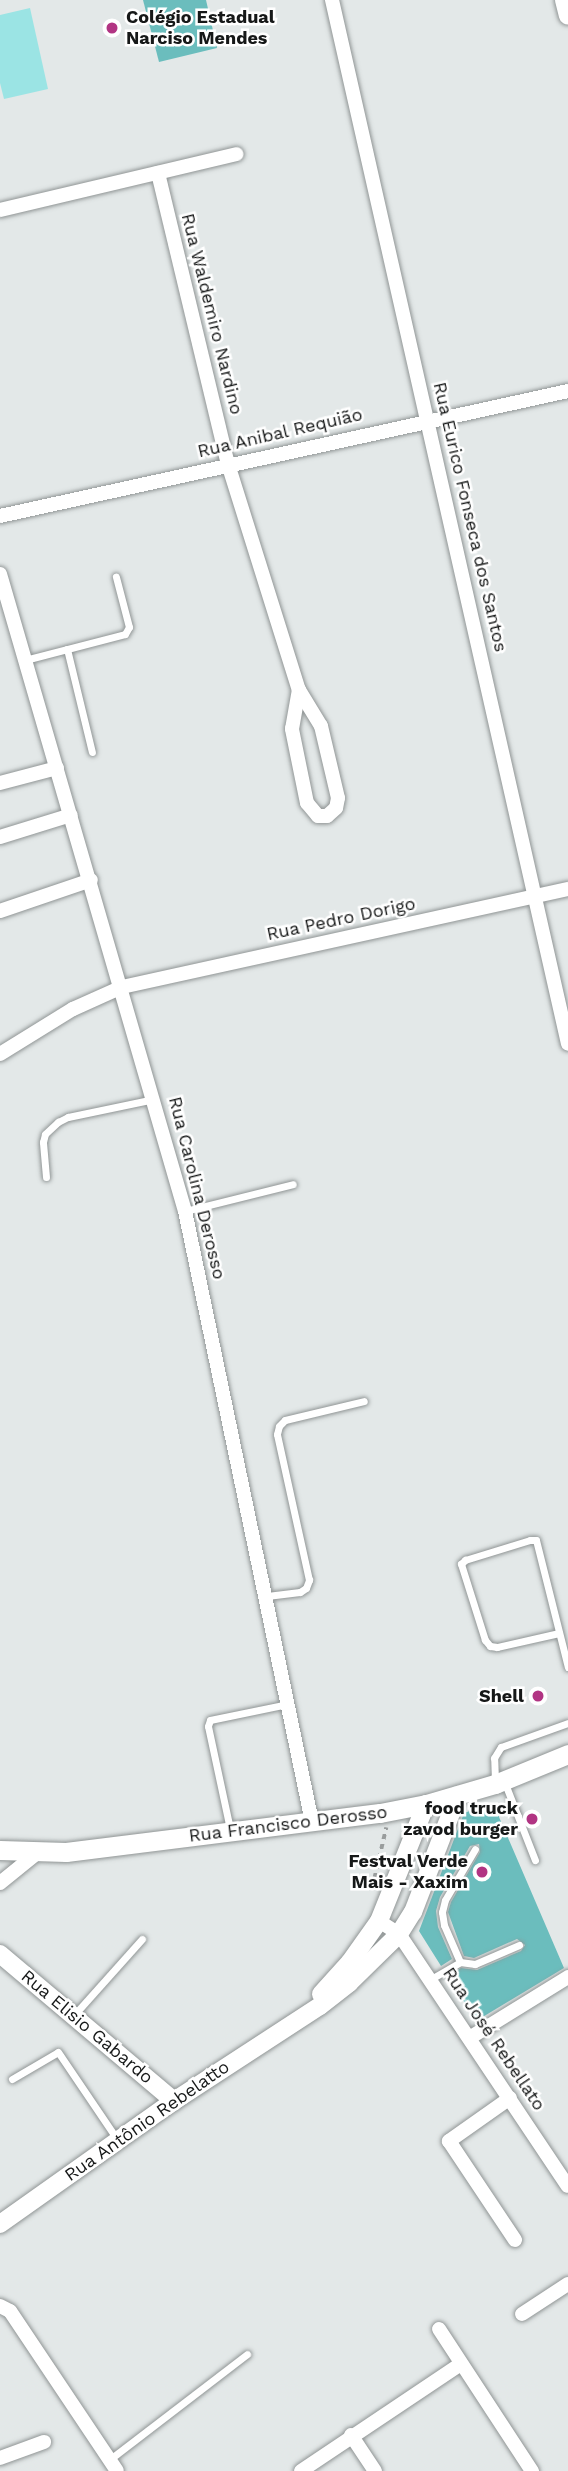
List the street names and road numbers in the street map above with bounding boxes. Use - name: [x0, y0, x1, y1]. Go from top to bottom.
- street label: Rua Waldemiro Nardino: [176, 211, 248, 417]
- street label: Rua Eurico Fonseca dos Santos: [428, 380, 512, 654]
- street label: Rua Anibal Requião: [195, 403, 365, 463]
- street label: Rua Pedro Dorigo: [264, 893, 418, 945]
- street label: Rua Carolina Derosso: [164, 1094, 230, 1282]
- street label: Rua Francisco Derosso: [187, 1801, 389, 1847]
- street label: Rua José Rebellato: [438, 1963, 550, 2115]
- street label: Rua Elisio Gabardo: [16, 1965, 158, 2089]
- street label: Rua Antônio Rebelatto: [60, 2056, 234, 2186]

